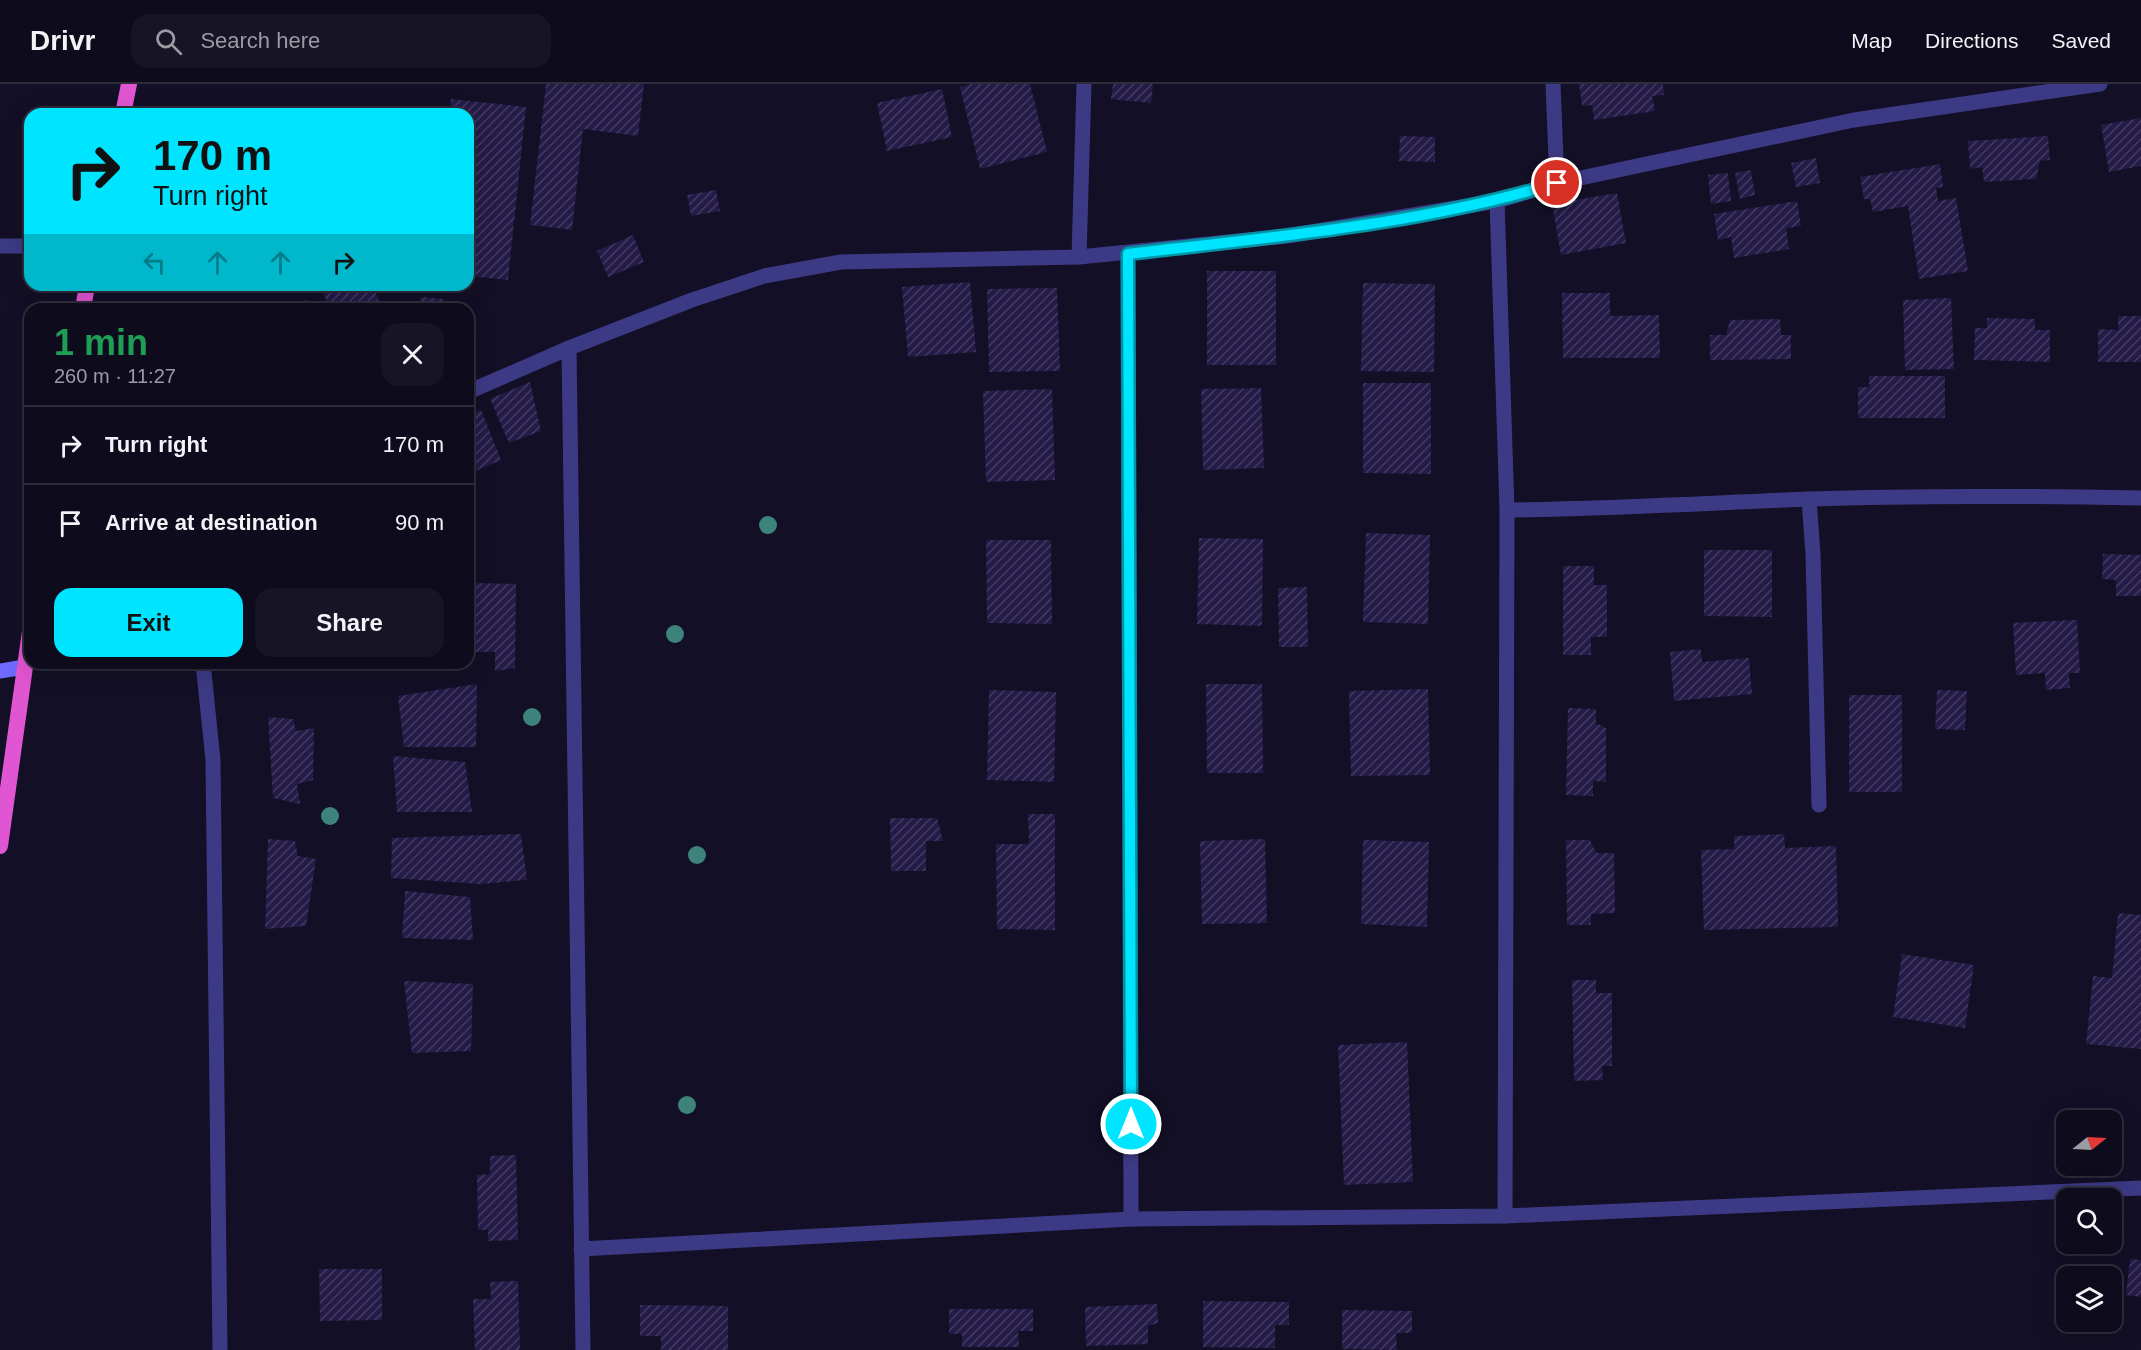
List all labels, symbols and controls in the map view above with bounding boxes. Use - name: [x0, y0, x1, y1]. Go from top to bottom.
- search box: [131, 14, 551, 68]
- text: Drivr: [30, 25, 95, 56]
- icon: search: [152, 25, 185, 58]
- text: Search here: [200, 28, 320, 53]
- text: Map: [1851, 29, 1892, 52]
- text: Directions: [1925, 29, 2018, 52]
- text: Saved: [2051, 29, 2111, 52]
- icon: right: [54, 132, 132, 210]
- text: 170 m: [153, 132, 272, 179]
- pin: [1531, 157, 1582, 208]
- icon: arrive: [1540, 166, 1573, 199]
- text: Turn right: [153, 181, 268, 211]
- icon: left: [138, 246, 171, 279]
- icon: ahead: [201, 246, 234, 279]
- icon: ahead: [264, 246, 297, 279]
- icon: right: [327, 246, 360, 279]
- text: 1 min: [54, 322, 148, 363]
- button: close: [381, 323, 444, 386]
- text: 260 m · 11:27: [54, 365, 176, 387]
- icon: right: [54, 429, 87, 462]
- text: Turn right: [105, 432, 207, 457]
- text: 170 m: [383, 432, 444, 457]
- icon: arrive: [54, 507, 87, 540]
- text: Arrive at destination: [105, 510, 318, 535]
- text: 90 m: [395, 510, 444, 535]
- button: Exit: [54, 588, 243, 657]
- button: Share: [255, 588, 444, 657]
- position arrow: [1099, 1092, 1163, 1156]
- north arrow: [2056, 1110, 2122, 1176]
- map controls: [2056, 1110, 2122, 1332]
- button: search: [2056, 1188, 2122, 1254]
- button: layers: [2056, 1266, 2122, 1332]

